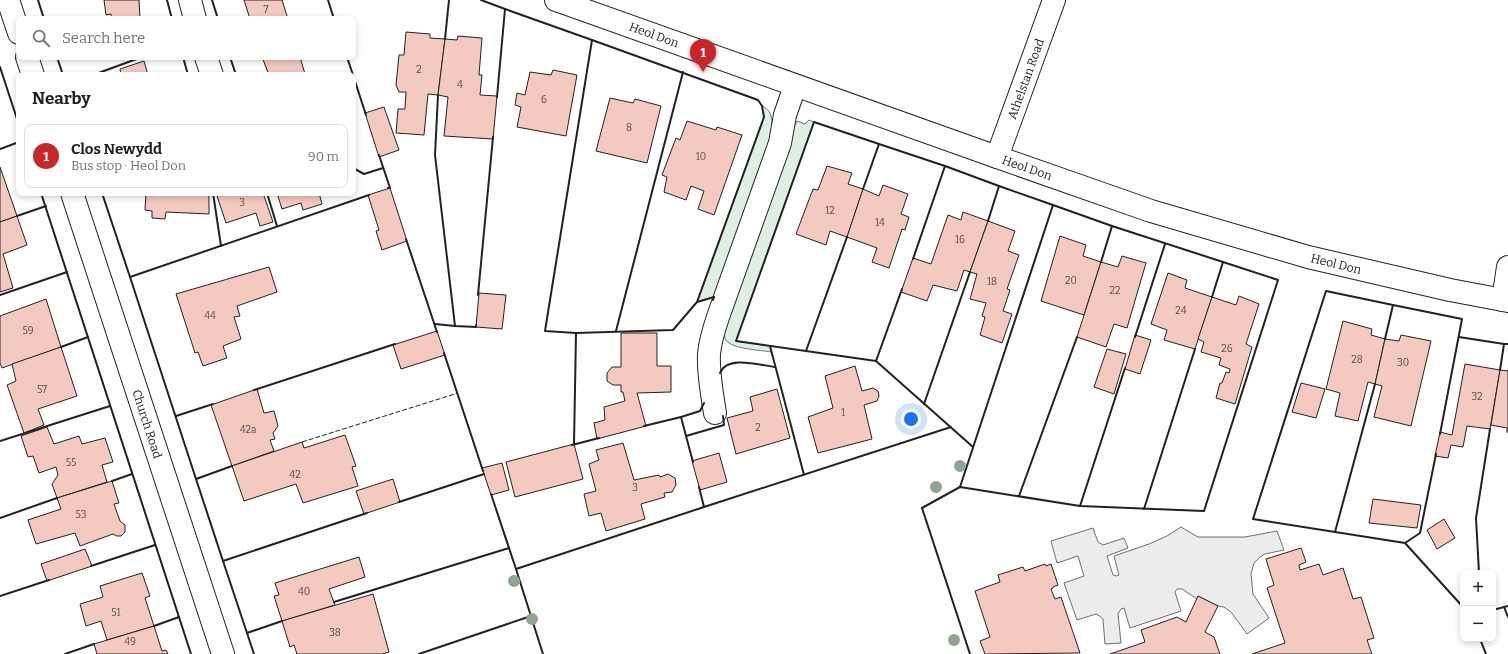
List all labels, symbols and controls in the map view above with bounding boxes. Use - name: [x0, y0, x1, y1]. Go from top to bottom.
- house number: 7: [263, 4, 269, 16]
- search box: [16, 16, 356, 60]
- street label: Heol Don: [627, 20, 681, 51]
- icon: search: [30, 27, 52, 49]
- text: Search here: [62, 29, 145, 47]
- street label: Athelstan Road: [1005, 37, 1047, 121]
- pin: 1: [690, 39, 716, 72]
- house number: 2: [416, 64, 422, 76]
- house number: 4: [457, 79, 463, 91]
- text: Nearby: [32, 88, 91, 109]
- house number: 6: [541, 94, 547, 106]
- house number: 8: [626, 122, 632, 134]
- text: Clos Newydd: [71, 140, 162, 158]
- text: 1: [43, 149, 49, 164]
- text: 90 m: [308, 149, 339, 164]
- house number: 10: [696, 151, 706, 163]
- street label: Heol Don: [1000, 153, 1054, 183]
- text: Bus stop · Heol Don: [71, 158, 186, 173]
- house number: 3: [239, 197, 245, 209]
- house number: 12: [825, 205, 835, 217]
- house number: 14: [875, 217, 885, 229]
- house number: 16: [955, 234, 965, 246]
- street label: Heol Don: [1309, 251, 1363, 277]
- house number: 20: [1065, 275, 1077, 287]
- house number: 18: [987, 276, 997, 288]
- house number: 22: [1110, 285, 1120, 297]
- house number: 24: [1175, 305, 1187, 317]
- house number: 44: [204, 310, 216, 322]
- house number: 59: [22, 325, 34, 337]
- house number: 26: [1221, 343, 1233, 355]
- house number: 28: [1351, 354, 1363, 366]
- house number: 30: [1397, 357, 1409, 369]
- house number: 57: [37, 384, 47, 396]
- street label: Church Road: [129, 388, 165, 460]
- house number: 32: [1471, 391, 1483, 403]
- house number: 1: [841, 407, 845, 419]
- your location: [901, 409, 921, 429]
- house number: 2: [755, 422, 761, 434]
- house number: 42a: [240, 424, 257, 436]
- house number: 55: [66, 457, 76, 469]
- house number: 42: [289, 469, 301, 481]
- house number: 3: [632, 482, 638, 494]
- house number: 53: [76, 509, 87, 521]
- map controls: [1460, 570, 1496, 642]
- button: +: [1460, 570, 1496, 606]
- house number: 40: [298, 586, 310, 598]
- button: −: [1460, 606, 1496, 642]
- house number: 51: [111, 607, 121, 619]
- house number: 38: [329, 627, 341, 639]
- house number: 49: [124, 636, 136, 648]

